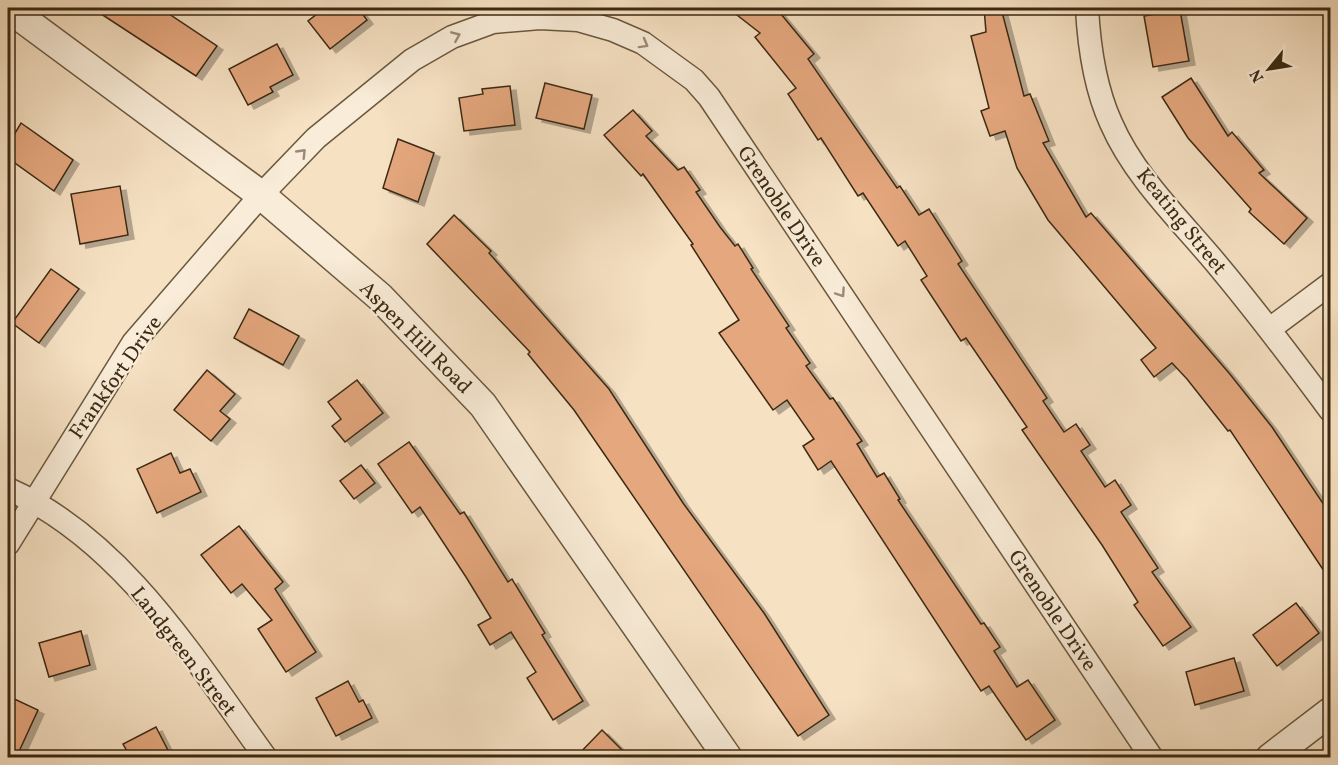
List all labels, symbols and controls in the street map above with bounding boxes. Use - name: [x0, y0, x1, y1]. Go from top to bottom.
- one-way arrow: [450, 31, 461, 43]
- one-way arrow: [638, 37, 648, 48]
- north arrow: [1239, 39, 1299, 99]
- text: N: [1245, 65, 1270, 86]
- street label: Grenoble Drive: [729, 140, 832, 273]
- one-way arrow: [295, 149, 306, 160]
- street label: Keating Street: [1129, 162, 1233, 281]
- street label: Aspen Hill Road: [352, 275, 478, 401]
- one-way arrow: [834, 287, 845, 298]
- street label: Frankfort Drive: [63, 310, 170, 445]
- street label: Grenoble Drive: [1000, 544, 1103, 677]
- street label: Landgreen Street: [123, 581, 243, 723]

